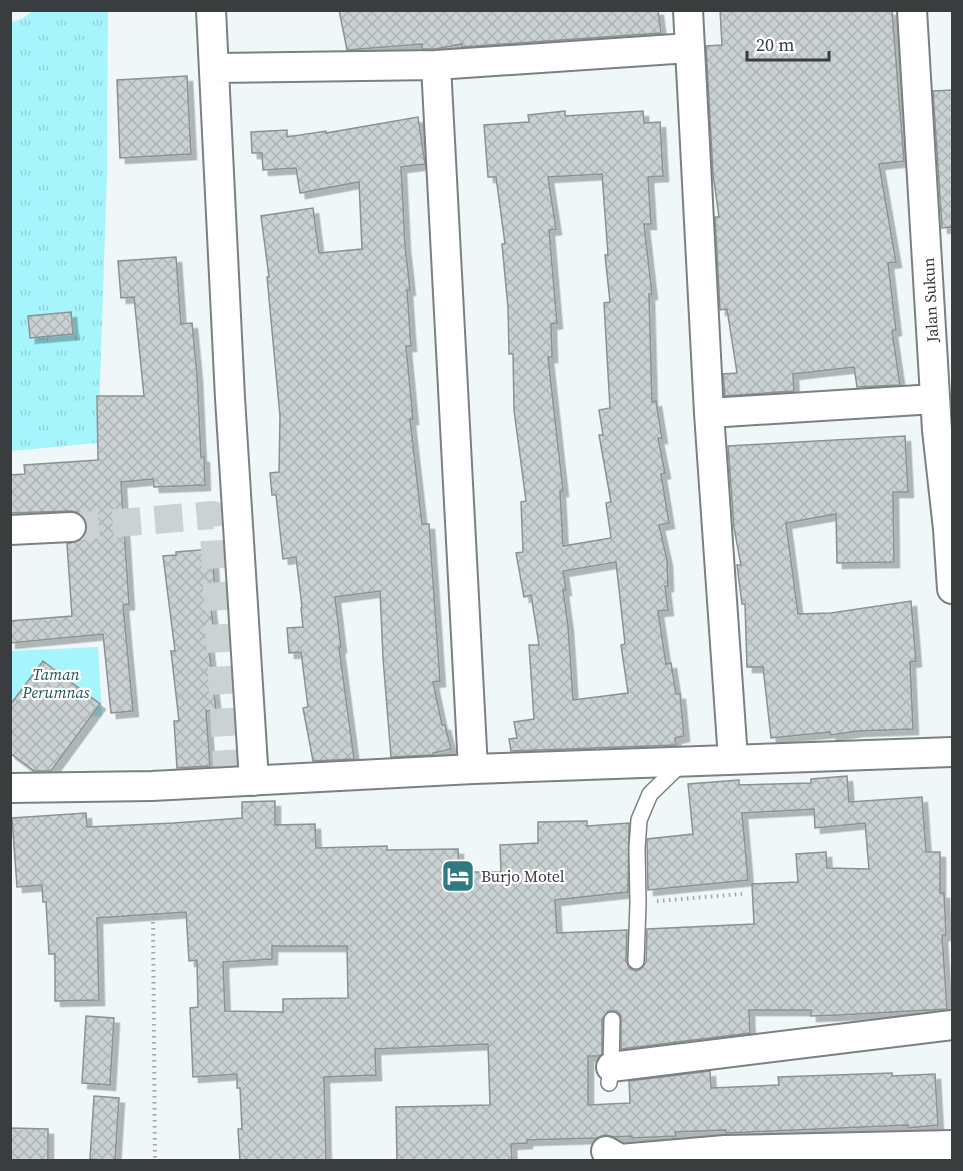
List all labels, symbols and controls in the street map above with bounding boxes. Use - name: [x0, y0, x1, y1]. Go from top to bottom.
- scale bar: [747, 24, 830, 62]
- text: 20 m: [756, 32, 794, 57]
- street label: Jalan Sukun: [917, 257, 943, 344]
- park label: Taman Perumnas: [21, 663, 90, 703]
- hotel icon: Burjo Motel: [440, 858, 476, 894]
- place label: Burjo Motel: [481, 865, 565, 887]

